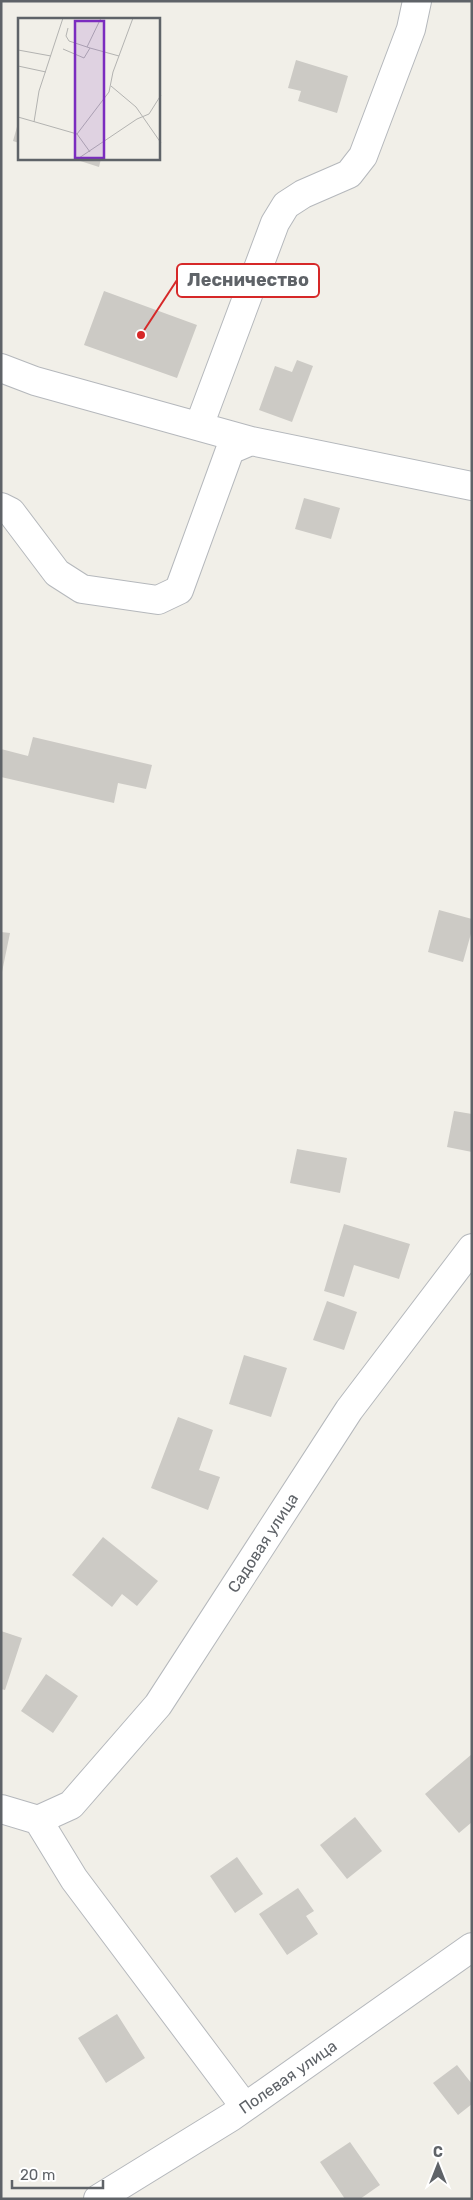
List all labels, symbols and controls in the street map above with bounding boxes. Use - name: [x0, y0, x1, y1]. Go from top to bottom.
- inset map: [18, 18, 160, 160]
- callout: Лесничество: [177, 264, 319, 297]
- text: Лесничество: [187, 269, 309, 291]
- street label: Садовая улица: [224, 1490, 302, 1596]
- street label: Полевая улица: [235, 2036, 341, 2118]
- north arrow: [413, 2140, 463, 2190]
- text: С: [433, 2144, 443, 2161]
- scale bar: [12, 2158, 104, 2190]
- text: 20 m: [20, 2166, 55, 2184]

